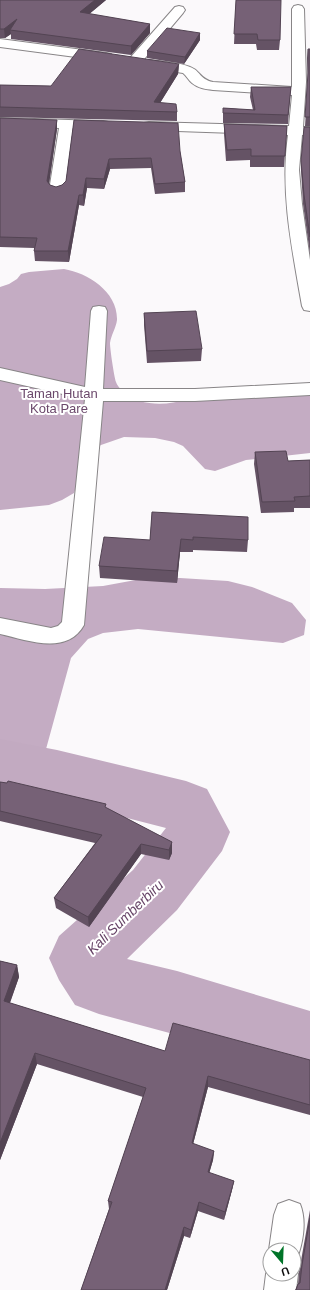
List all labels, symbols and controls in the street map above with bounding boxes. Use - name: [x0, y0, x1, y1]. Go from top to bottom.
- park label: Taman Hutan Kota Pare: [20, 386, 98, 416]
- water label: Kali Sumberbiru: [84, 877, 167, 957]
- north arrow: [262, 1242, 302, 1282]
- text: U: [279, 1264, 291, 1278]

